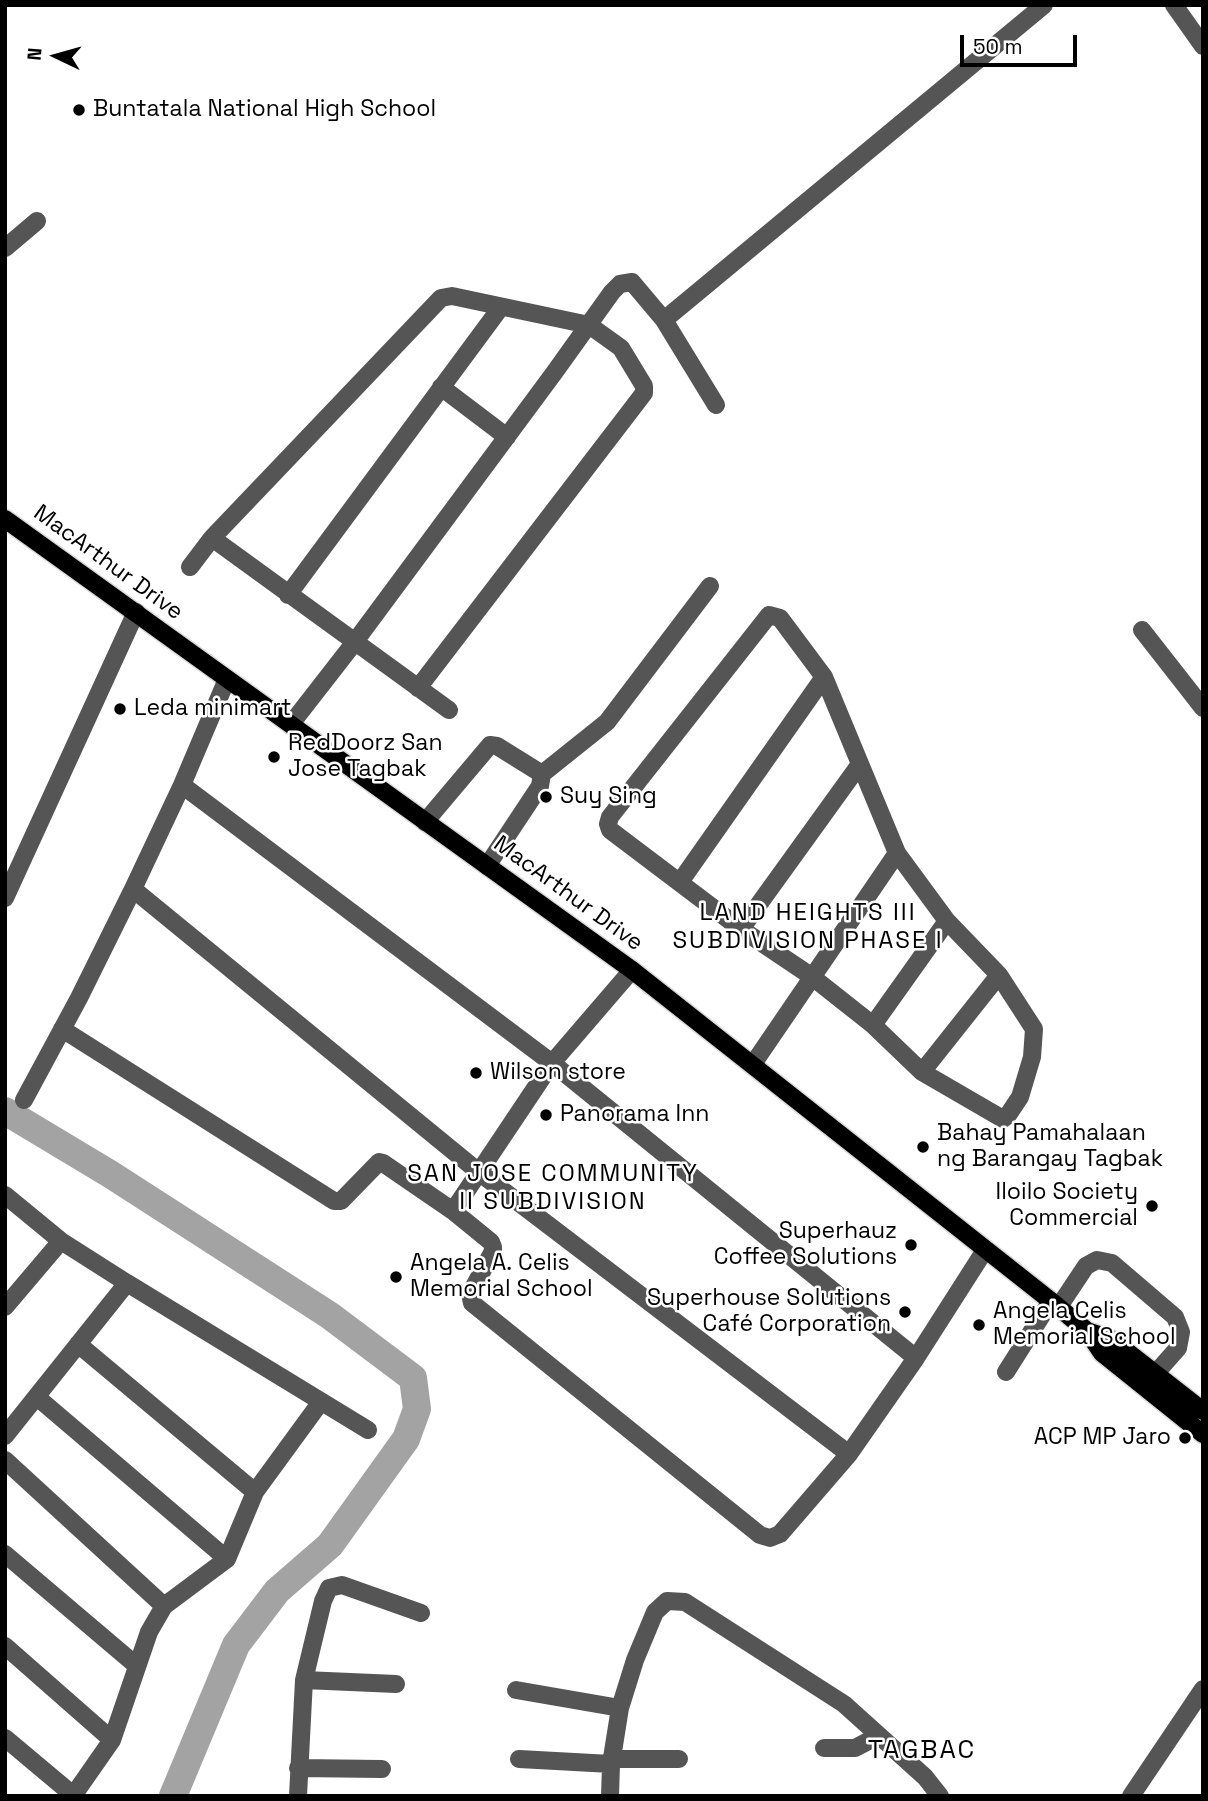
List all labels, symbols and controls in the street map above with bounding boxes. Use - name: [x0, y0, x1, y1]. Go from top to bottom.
- north arrow: [21, 21, 91, 91]
- scale bar: [963, 21, 1080, 65]
- text: 50 m: [973, 33, 1023, 60]
- text: N: [22, 47, 48, 62]
- place label: Buntatala National High School: [93, 96, 436, 124]
- marker: Buntatala National High School: [71, 102, 87, 118]
- street label: MacArthur Drive: [28, 500, 188, 626]
- place label: Leda minimart: [134, 695, 291, 723]
- marker: Leda minimart: [112, 701, 128, 717]
- place label: RedDoorz San Jose Tagbak: [288, 730, 443, 784]
- marker: RedDoorz San Jose Tagbak: [266, 749, 282, 765]
- place label: Suy Sing: [560, 783, 657, 811]
- marker: Suy Sing: [538, 789, 554, 805]
- street label: MacArthur Drive: [488, 831, 648, 957]
- district label: LAND HEIGHTS III SUBDIVISION PHASE I: [675, 899, 941, 955]
- place label: Wilson store: [490, 1059, 626, 1087]
- marker: Wilson store: [468, 1065, 484, 1081]
- place label: Panorama Inn: [560, 1101, 709, 1129]
- marker: Panorama Inn: [538, 1107, 554, 1123]
- place label: Bahay Pamahalaan ng Barangay Tagbak: [937, 1120, 1163, 1174]
- marker: Bahay Pamahalaan ng Barangay Tagbak: [915, 1139, 931, 1155]
- district label: SAN JOSE COMMUNITY II SUBDIVISION: [409, 1160, 697, 1216]
- place label: Iloilo Society Commercial: [996, 1179, 1138, 1233]
- marker: Iloilo Society Commercial: [1144, 1198, 1160, 1214]
- place label: Superhauz Coffee Solutions: [714, 1218, 897, 1272]
- marker: Superhauz Coffee Solutions: [903, 1237, 919, 1253]
- place label: Angela A. Celis Memorial School: [410, 1250, 593, 1304]
- marker: Angela A. Celis Memorial School: [388, 1269, 404, 1285]
- place label: Superhouse Solutions Café Corporation: [647, 1285, 891, 1339]
- place label: Angela Celis Memorial School: [993, 1298, 1176, 1352]
- marker: Superhouse Solutions Café Corporation: [897, 1304, 913, 1320]
- marker: Angela Celis Memorial School: [971, 1317, 987, 1333]
- place label: ACP MP Jaro: [1034, 1424, 1171, 1452]
- marker: ACP MP Jaro: [1177, 1430, 1193, 1446]
- district label: TAGBAC: [868, 1735, 976, 1767]

